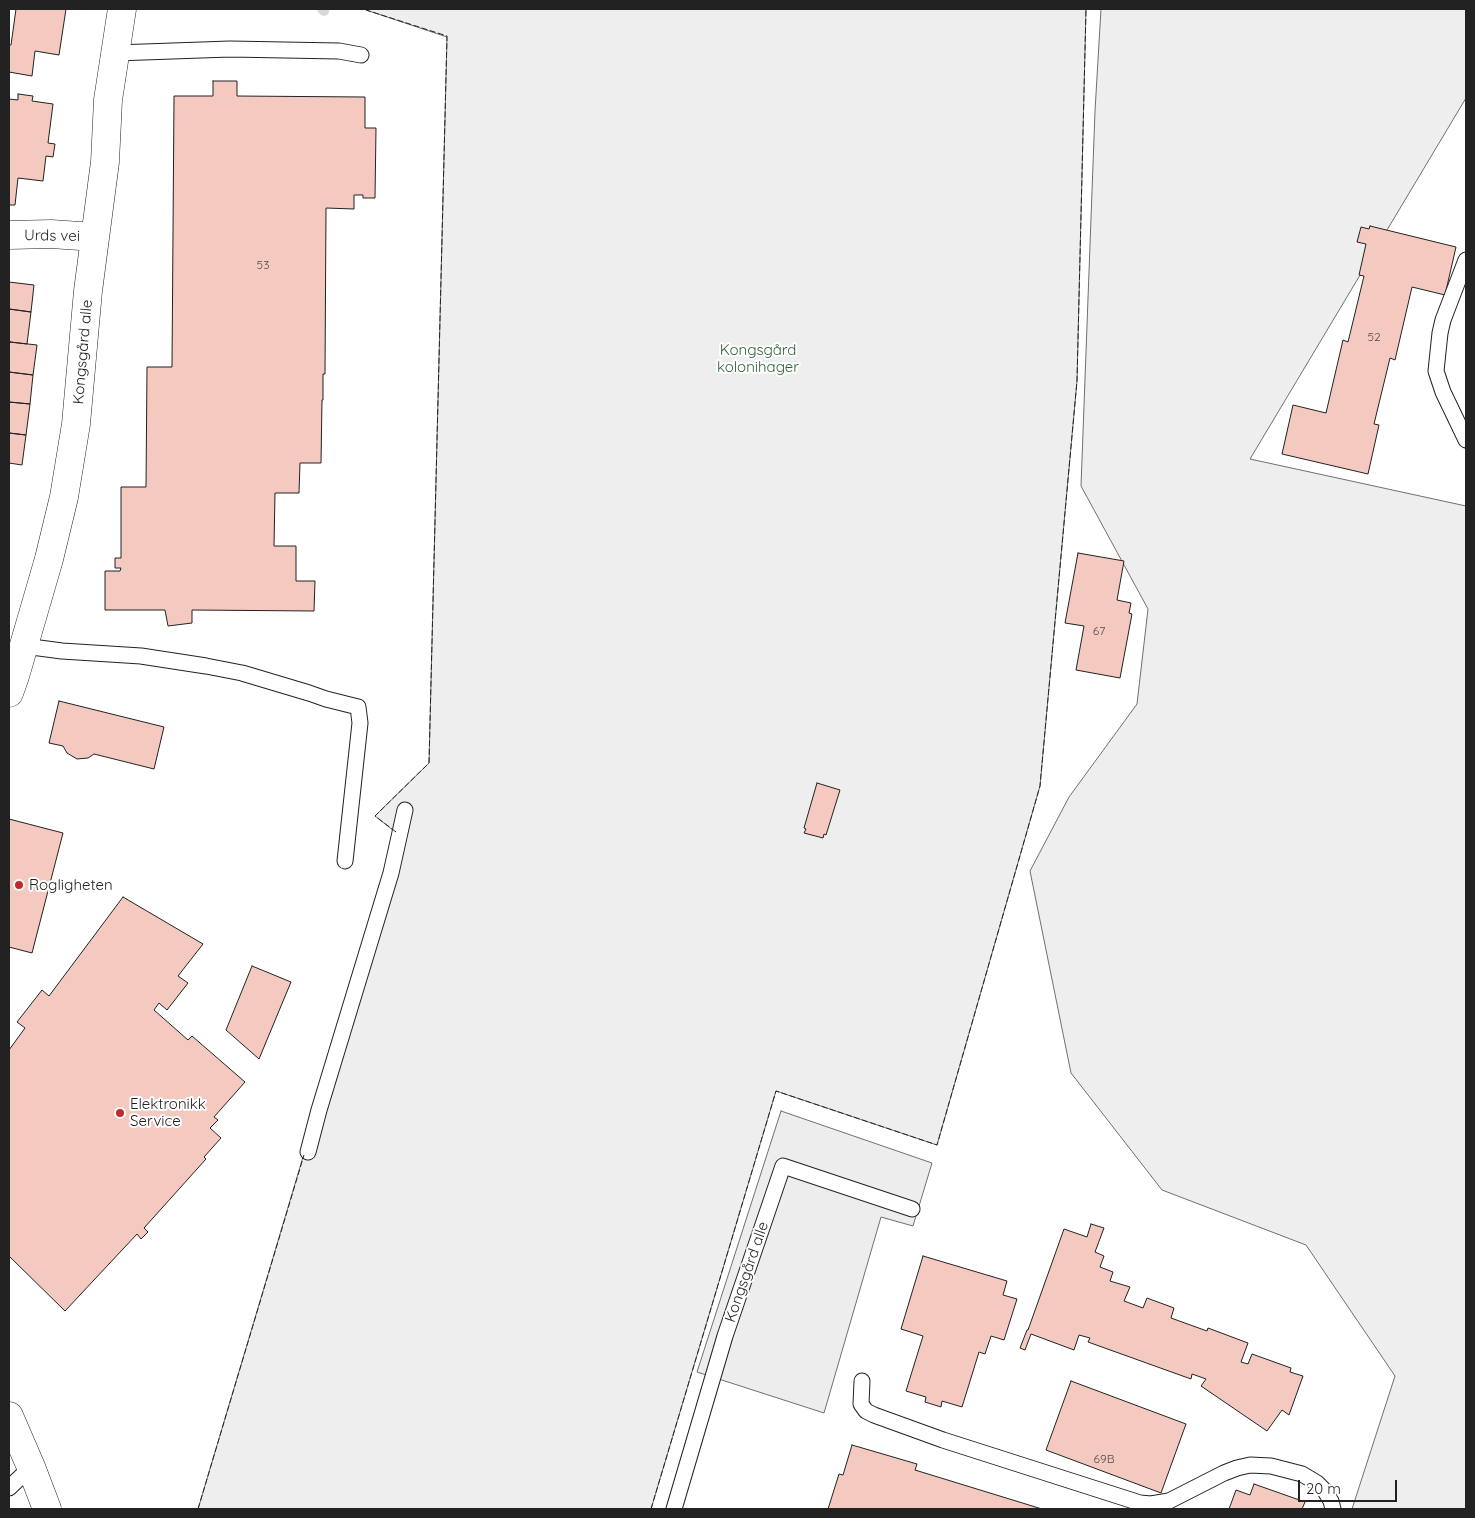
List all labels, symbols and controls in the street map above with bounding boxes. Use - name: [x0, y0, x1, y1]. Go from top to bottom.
- street label: Urds vei: [24, 227, 80, 245]
- house number: 53: [257, 258, 269, 272]
- street label: Kongsgård alle: [69, 299, 97, 405]
- house number: 52: [1367, 330, 1381, 344]
- park label: Kongsgård kolonihager: [717, 341, 799, 376]
- house number: 67: [1093, 624, 1105, 638]
- place label: Rogligheten: [29, 876, 113, 894]
- marker: Rogligheten: [13, 879, 25, 891]
- place label: Elektronikk Service: [130, 1095, 206, 1130]
- marker: Elektronikk Service: [114, 1107, 126, 1119]
- street label: Kongsgård alle: [721, 1219, 773, 1325]
- house number: 69B: [1094, 1452, 1114, 1466]
- scale bar: [1300, 1470, 1399, 1502]
- text: 20 m: [1306, 1479, 1341, 1498]

